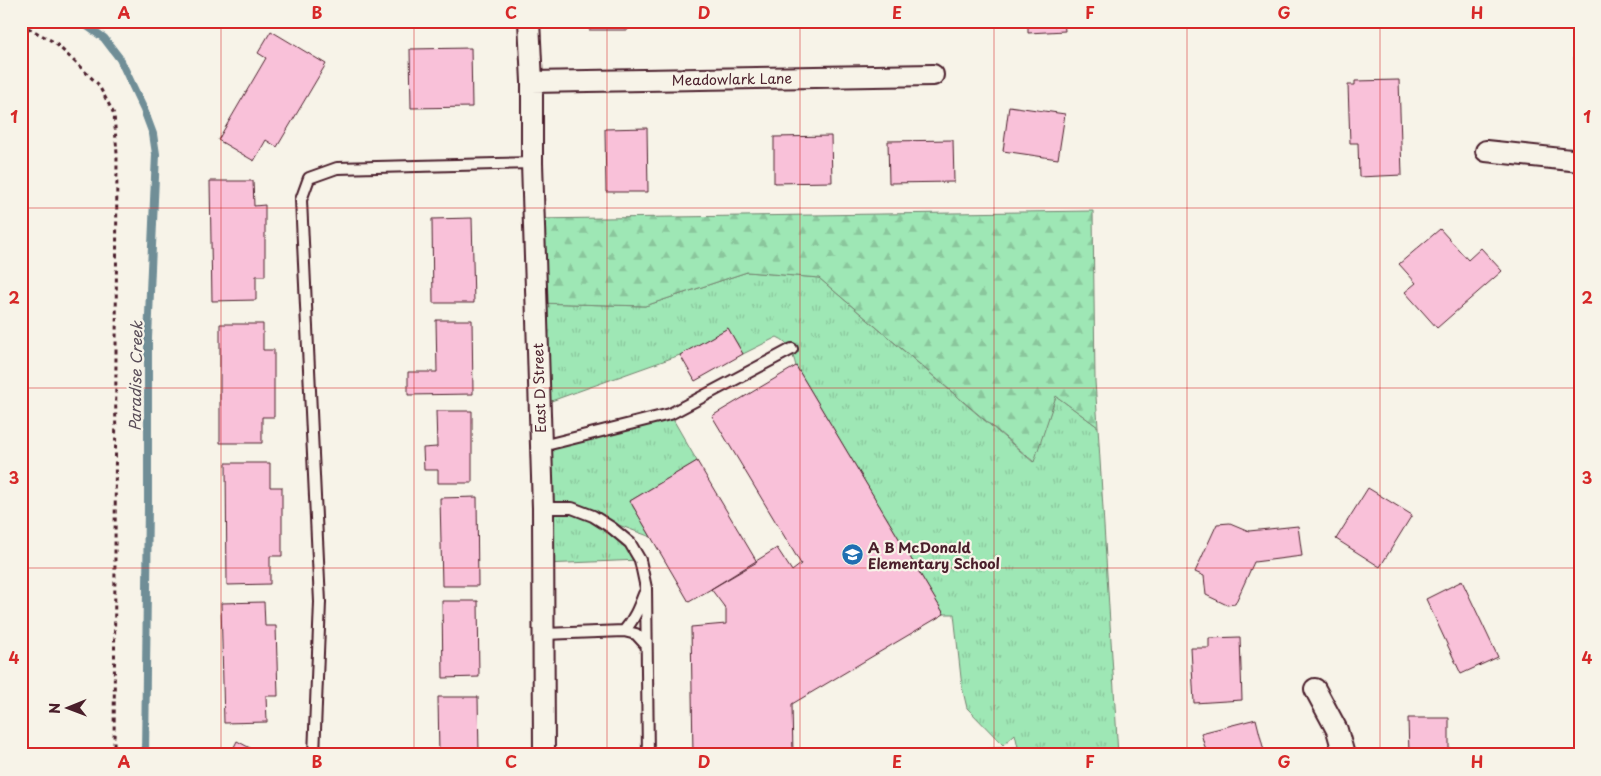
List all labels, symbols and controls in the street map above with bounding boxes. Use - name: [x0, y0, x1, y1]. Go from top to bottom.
- text: A: [118, 0, 131, 24]
- text: B: [312, 0, 323, 24]
- text: C: [505, 0, 517, 24]
- text: D: [698, 0, 710, 24]
- text: E: [892, 0, 902, 24]
- text: F: [1085, 0, 1095, 24]
- text: G: [1277, 0, 1291, 24]
- text: H: [1471, 0, 1483, 24]
- street label: Meadowlark Lane: [672, 67, 793, 91]
- text: 1: [10, 104, 18, 128]
- text: 1: [1583, 104, 1591, 128]
- text: 2: [8, 285, 20, 309]
- text: 2: [1581, 285, 1593, 309]
- water label: Paradise Creek: [123, 320, 147, 431]
- street label: East D Street: [527, 342, 551, 433]
- text: 3: [9, 465, 19, 489]
- text: 3: [1582, 465, 1592, 489]
- place label: A B McDonald Elementary School: [868, 537, 1000, 574]
- school or university icon: A B McDonald Elementary School: [840, 543, 864, 567]
- text: 4: [9, 645, 20, 669]
- text: 4: [1582, 645, 1593, 669]
- north arrow: [42, 684, 92, 734]
- text: N: [44, 703, 65, 714]
- text: A: [118, 749, 131, 773]
- text: B: [312, 749, 323, 773]
- text: C: [505, 749, 517, 773]
- text: D: [698, 749, 710, 773]
- text: E: [892, 749, 902, 773]
- text: F: [1085, 749, 1095, 773]
- text: G: [1277, 749, 1291, 773]
- text: H: [1471, 749, 1483, 773]

